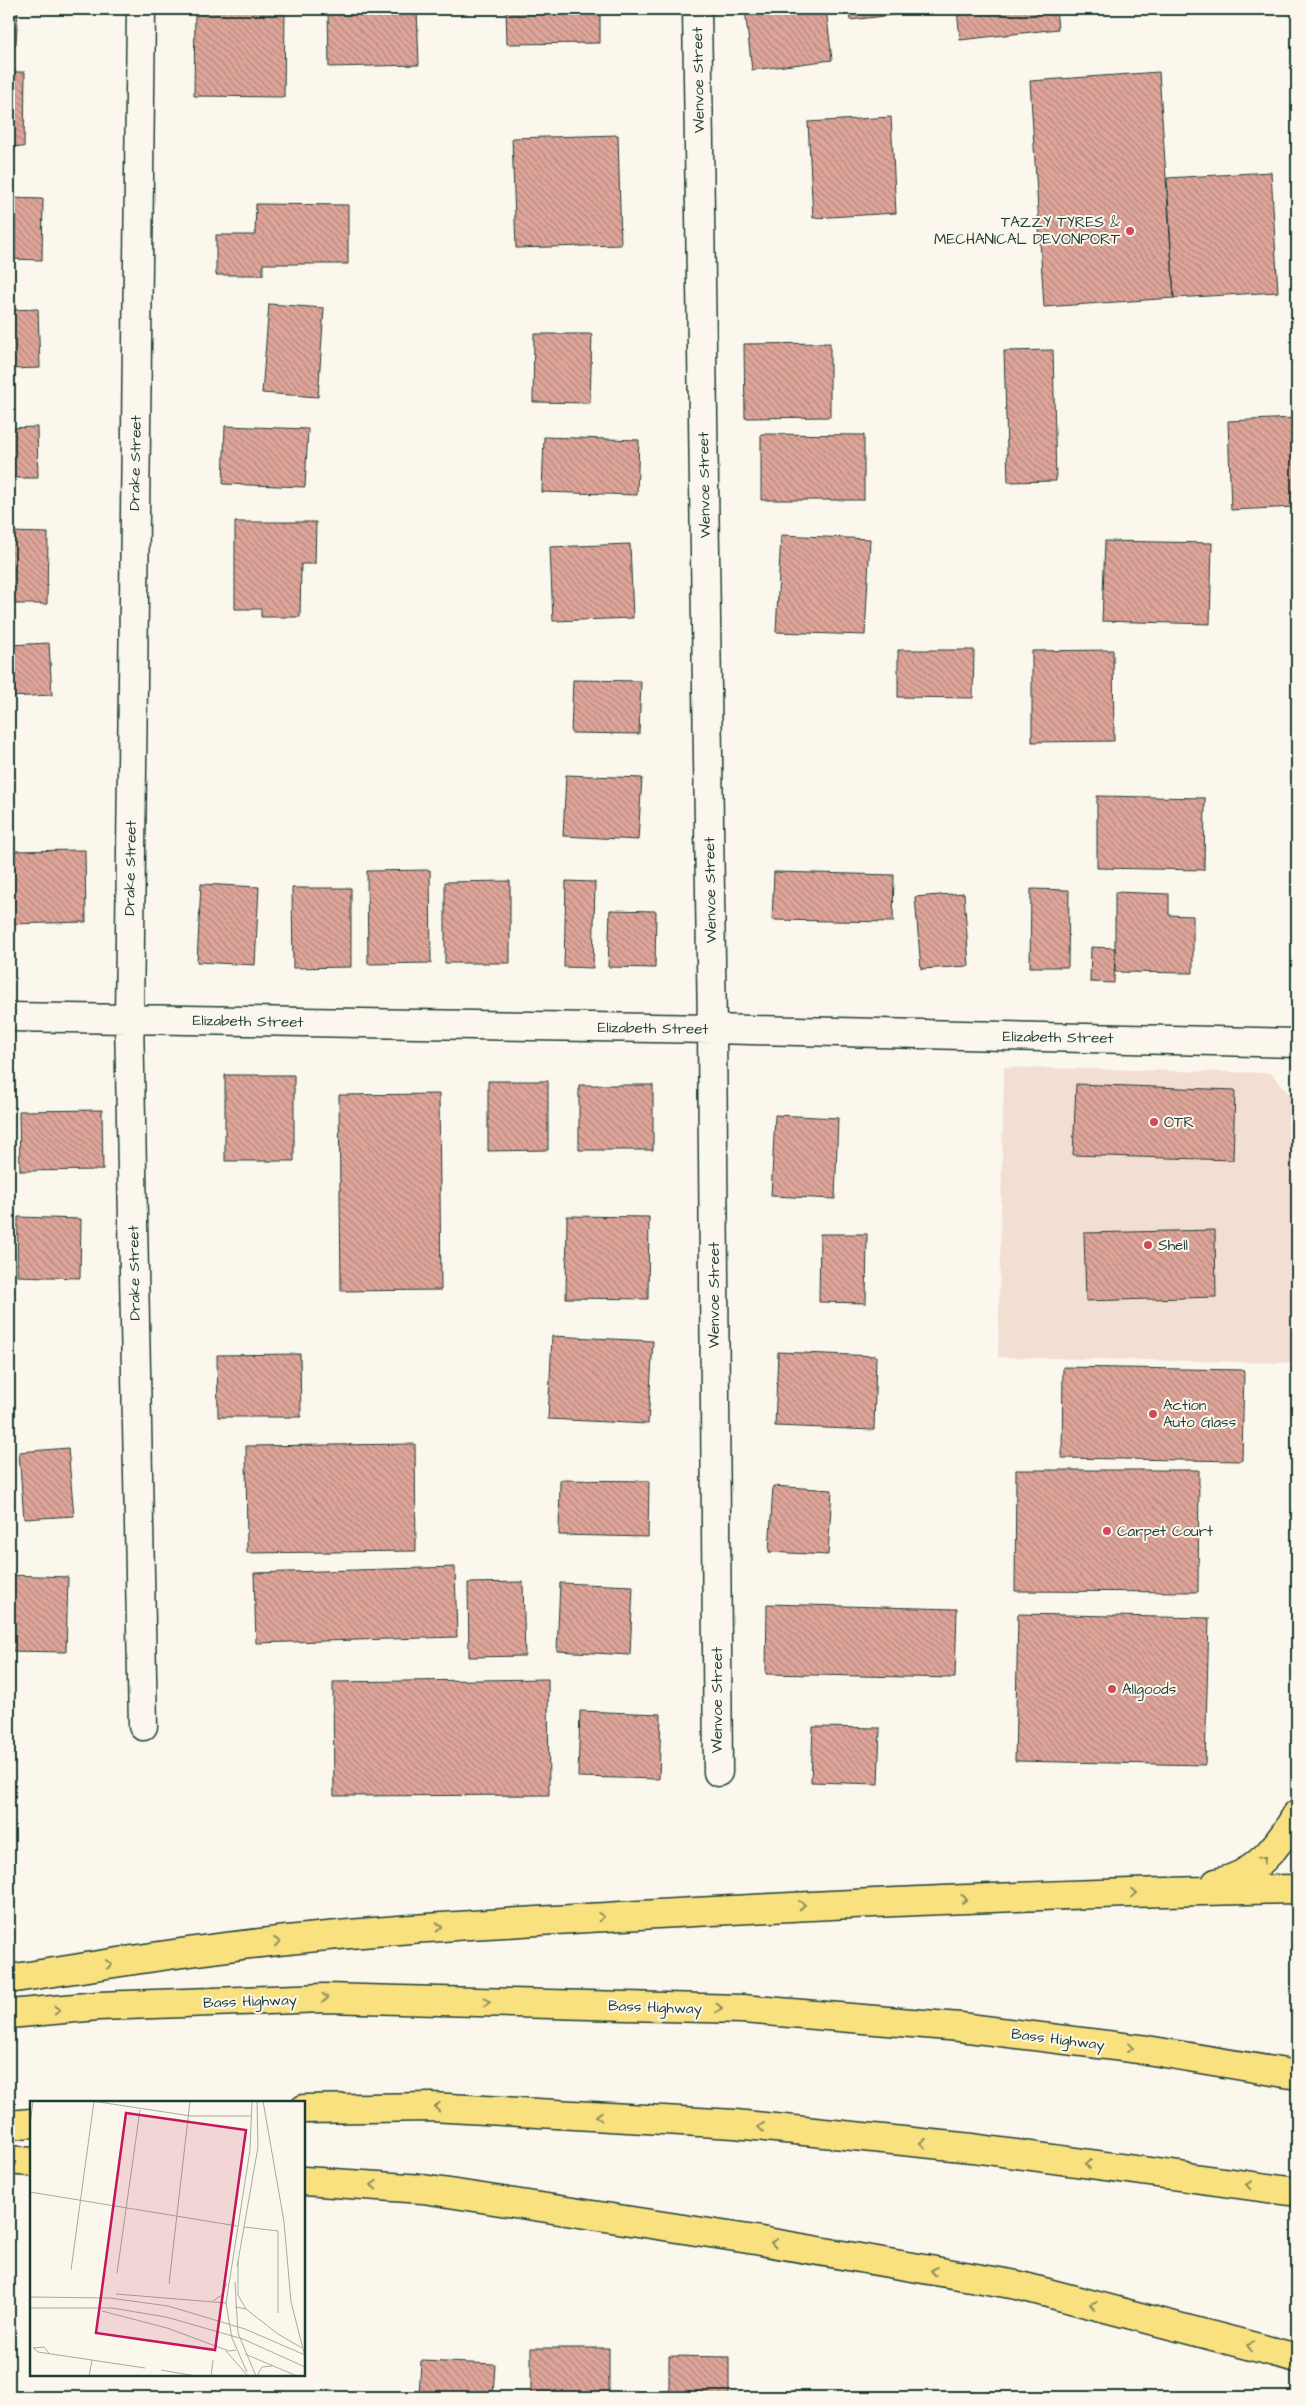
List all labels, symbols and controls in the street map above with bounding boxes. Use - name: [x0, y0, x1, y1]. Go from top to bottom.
- street label: Wenvoe Street: [687, 27, 710, 133]
- place label: TAZZY TYRES & MECHANICAL DEVONPORT: [934, 212, 1121, 250]
- marker: TAZZY TYRES & MECHANICAL DEVONPORT: [1124, 225, 1136, 237]
- street label: Drake Street: [124, 415, 147, 511]
- street label: Wenvoe Street: [693, 432, 716, 538]
- street label: Drake Street: [119, 820, 142, 916]
- street label: Wenvoe Street: [699, 837, 722, 943]
- street label: Elizabeth Street: [192, 1010, 304, 1033]
- street label: Elizabeth Street: [597, 1017, 709, 1040]
- street label: Elizabeth Street: [1002, 1026, 1114, 1049]
- place label: OTR: [1164, 1112, 1194, 1133]
- marker: OTR: [1148, 1116, 1160, 1128]
- street label: Drake Street: [123, 1225, 146, 1321]
- place label: Shell: [1158, 1235, 1188, 1256]
- marker: Shell: [1142, 1239, 1154, 1251]
- street label: Wenvoe Street: [704, 1242, 725, 1348]
- place label: Action Auto Glass: [1163, 1395, 1237, 1433]
- marker: Action Auto Glass: [1147, 1408, 1159, 1420]
- place label: Carpet Court: [1117, 1521, 1213, 1542]
- marker: Carpet Court: [1101, 1525, 1113, 1537]
- street label: Wenvoe Street: [707, 1647, 728, 1753]
- place label: Allgoods: [1122, 1679, 1177, 1701]
- marker: Allgoods: [1106, 1683, 1118, 1695]
- one-way arrow: [1258, 1856, 1267, 1865]
- one-way arrow: [1131, 1887, 1139, 1898]
- one-way arrow: [960, 1893, 968, 1904]
- one-way arrow: [798, 1900, 806, 1911]
- one-way arrow: [597, 1912, 605, 1923]
- one-way arrow: [435, 1922, 443, 1933]
- one-way arrow: [273, 1937, 281, 1948]
- one-way arrow: [105, 1959, 113, 1970]
- street label: Bass Highway: [203, 1989, 297, 2015]
- one-way arrow: [321, 1993, 329, 2003]
- street label: Bass Highway: [608, 1995, 702, 2021]
- one-way arrow: [484, 1997, 491, 2007]
- one-way arrow: [716, 2003, 724, 2013]
- one-way arrow: [54, 2005, 62, 2016]
- street label: Bass Highway: [1010, 2023, 1106, 2057]
- one-way arrow: [1126, 2042, 1134, 2053]
- inset map: [30, 2101, 305, 2376]
- one-way arrow: [433, 2102, 441, 2113]
- one-way arrow: [595, 2111, 603, 2122]
- one-way arrow: [757, 2122, 765, 2133]
- one-way arrow: [919, 2138, 927, 2149]
- one-way arrow: [1084, 2159, 1092, 2170]
- one-way arrow: [370, 2180, 378, 2191]
- one-way arrow: [1245, 2180, 1253, 2191]
- one-way arrow: [770, 2239, 778, 2249]
- one-way arrow: [930, 2266, 938, 2276]
- one-way arrow: [1088, 2300, 1097, 2311]
- one-way arrow: [1246, 2341, 1255, 2352]

